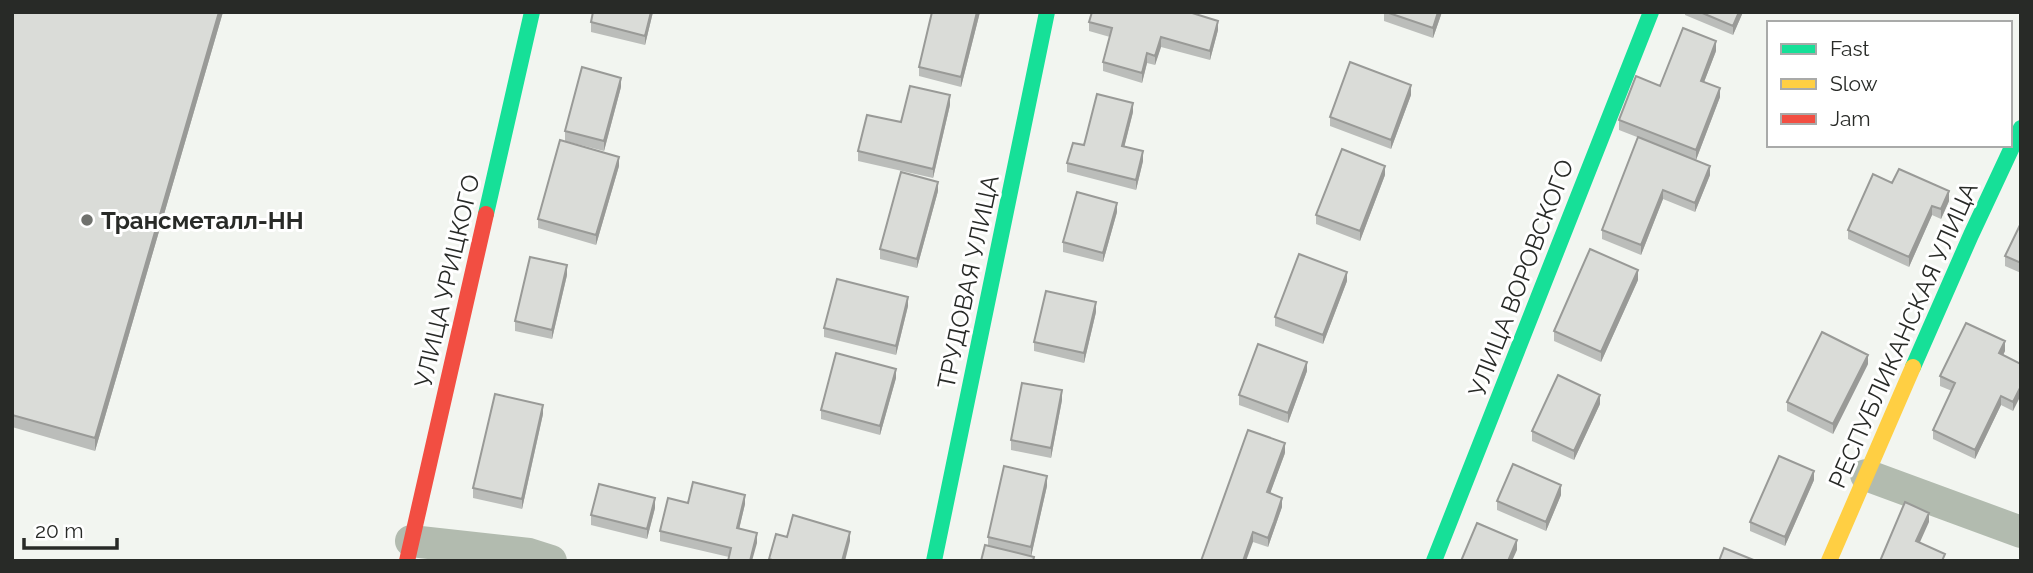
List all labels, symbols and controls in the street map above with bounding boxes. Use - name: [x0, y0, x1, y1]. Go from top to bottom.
- legend: [1767, 21, 2012, 147]
- text: Fast: [1830, 36, 1870, 61]
- text: Slow: [1830, 71, 1878, 96]
- text: Jam: [1830, 106, 1871, 131]
- street label: УЛИЦА ВОРОВСКОГО: [1462, 155, 1580, 401]
- street label: УЛИЦА УРИЦКОГО: [408, 172, 486, 390]
- street label: ТРУДОВАЯ УЛИЦА: [931, 172, 1005, 392]
- street label: РЕСПУБЛИКАНСКАЯ УЛИЦА: [1822, 178, 1984, 492]
- place label: Трансметалл-НН: [101, 206, 304, 235]
- marker: Трансметалл-НН: [79, 212, 95, 228]
- scale bar: [24, 506, 117, 550]
- text: 20 m: [35, 518, 83, 543]

